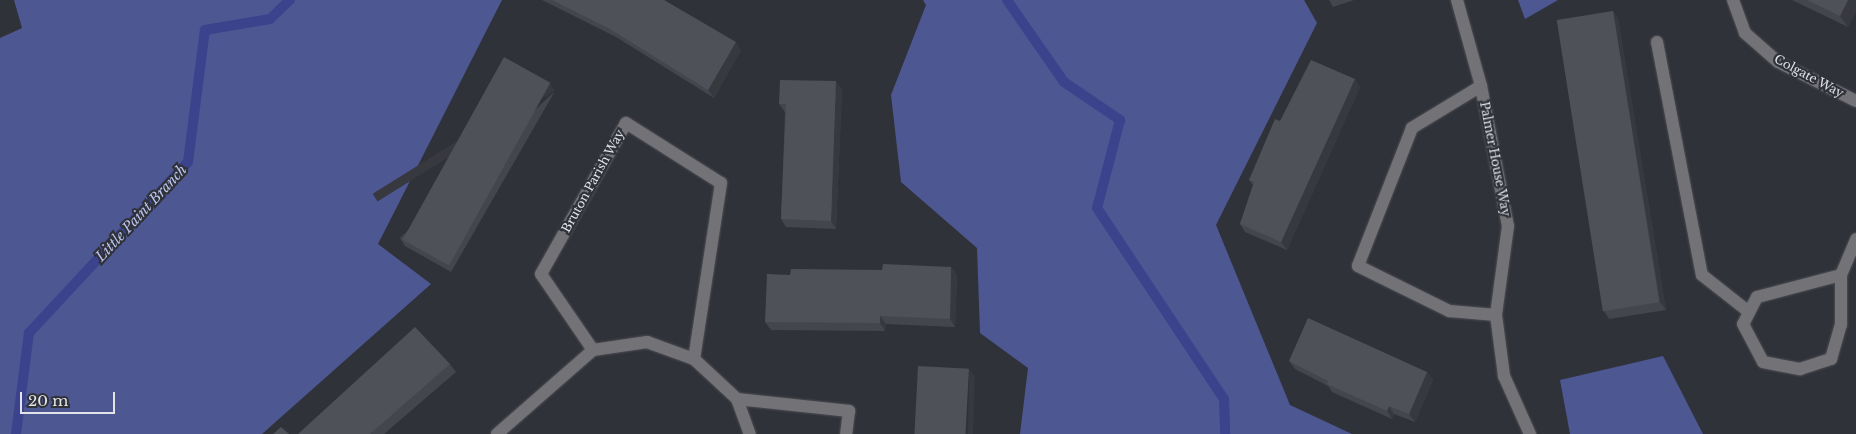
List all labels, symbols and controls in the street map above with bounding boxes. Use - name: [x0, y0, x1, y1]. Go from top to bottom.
- street label: Colgate Way: [1772, 52, 1846, 100]
- street label: Palmer House Way: [1477, 100, 1513, 218]
- street label: Bruton Parish Way: [559, 127, 627, 235]
- water label: Little Paint Branch: [92, 161, 190, 265]
- scale bar: [22, 382, 118, 414]
- text: 20 m: [28, 391, 68, 410]

